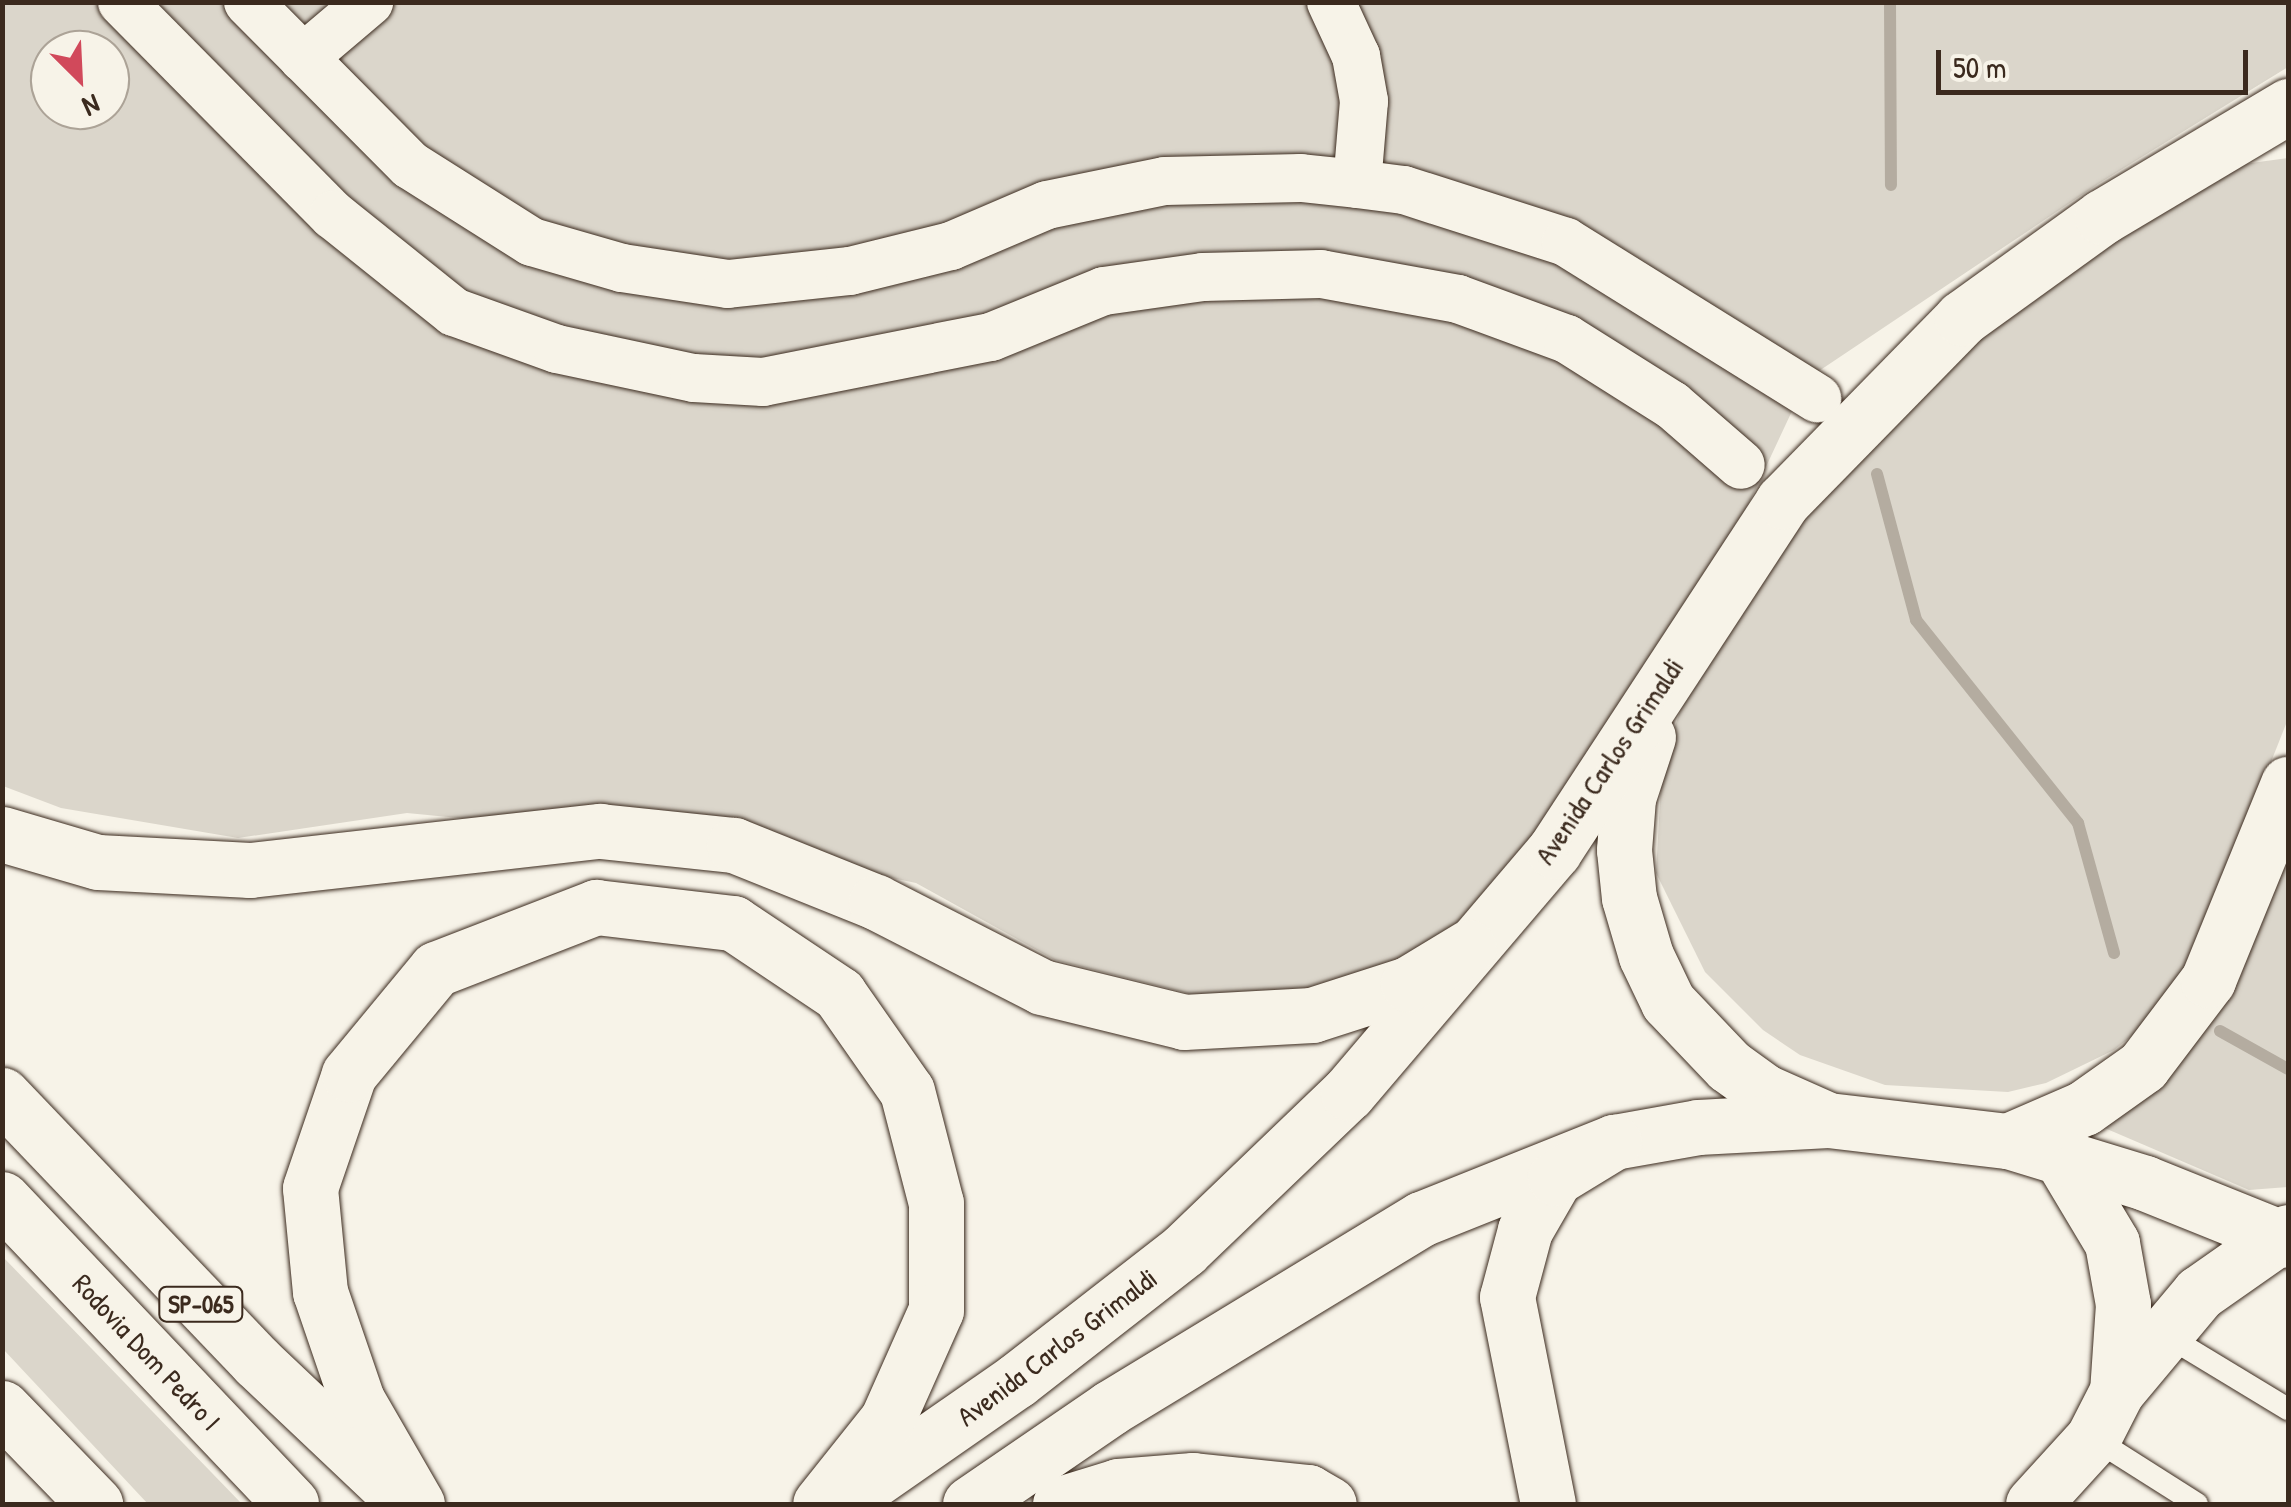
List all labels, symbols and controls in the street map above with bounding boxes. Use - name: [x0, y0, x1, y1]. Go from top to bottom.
- north arrow: [30, 30, 130, 130]
- scale bar: [1941, 30, 2254, 92]
- text: 50 m: [1953, 47, 2006, 87]
- text: N: [77, 85, 106, 126]
- street label: Avenida Carlos Grimaldi: [1528, 652, 1690, 870]
- street label: Avenida Carlos Grimaldi: [950, 1261, 1164, 1433]
- street label: Rodovia Dom Pedro I: [66, 1267, 228, 1437]
- road number: SP-065: [156, 1284, 246, 1324]

